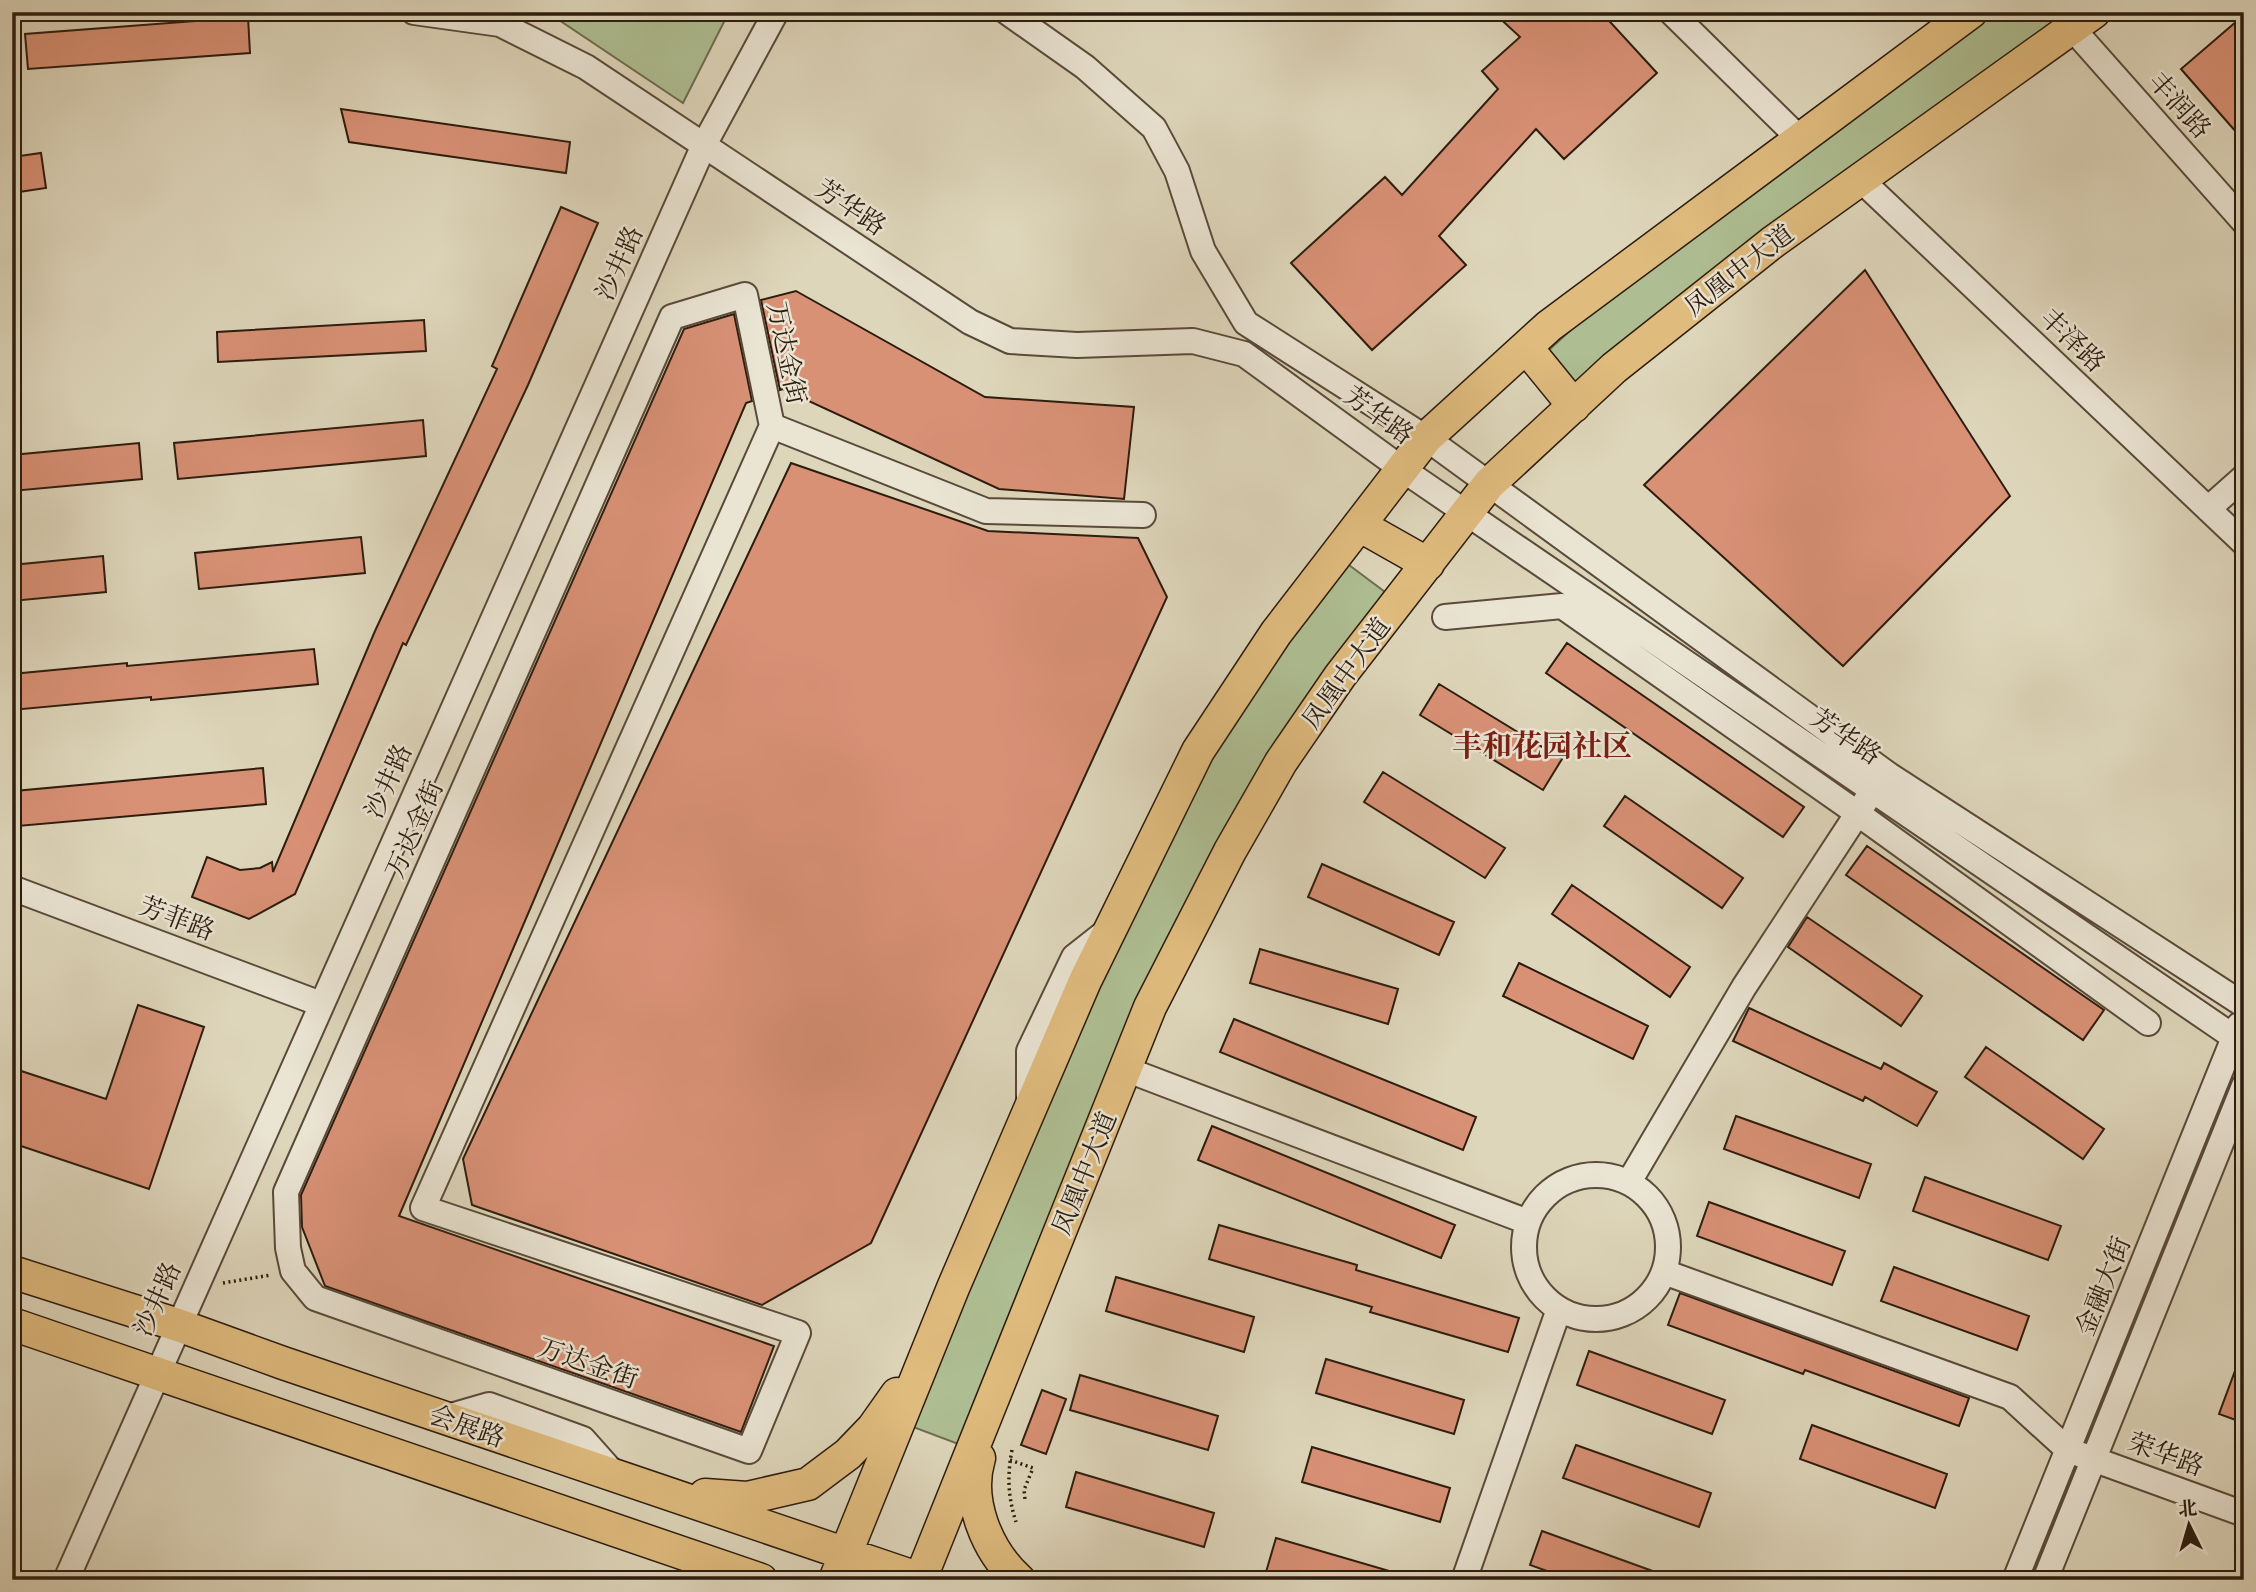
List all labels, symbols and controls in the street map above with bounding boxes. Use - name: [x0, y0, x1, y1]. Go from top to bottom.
- street label: 丰润路: [2142, 66, 2217, 145]
- street label: 芳华路: [810, 173, 892, 242]
- street label: 凤凰中大道: [1679, 218, 1800, 323]
- street label: 沙井路: [589, 221, 649, 305]
- street label: 万达金街: [761, 299, 812, 407]
- street label: 丰泽路: [2034, 302, 2111, 379]
- street label: 芳华路: [1338, 380, 1419, 451]
- street label: 凤凰中大道: [1296, 612, 1397, 735]
- street label: 芳华路: [1805, 702, 1887, 771]
- district label: 丰和花园社区: [1452, 729, 1632, 764]
- street label: 沙井路: [358, 739, 418, 823]
- street label: 万达金街: [379, 775, 450, 883]
- street label: 芳菲路: [135, 890, 219, 947]
- street label: 凤凰中大道: [1046, 1107, 1123, 1239]
- street label: 金融大街: [2070, 1232, 2137, 1340]
- street label: 沙井路: [127, 1257, 187, 1341]
- street label: 万达金街: [534, 1332, 642, 1395]
- street label: 会展路: [425, 1399, 509, 1454]
- street label: 荣华路: [2124, 1427, 2208, 1482]
- north arrow: [2154, 1490, 2224, 1560]
- text: 北: [2177, 1497, 2198, 1521]

